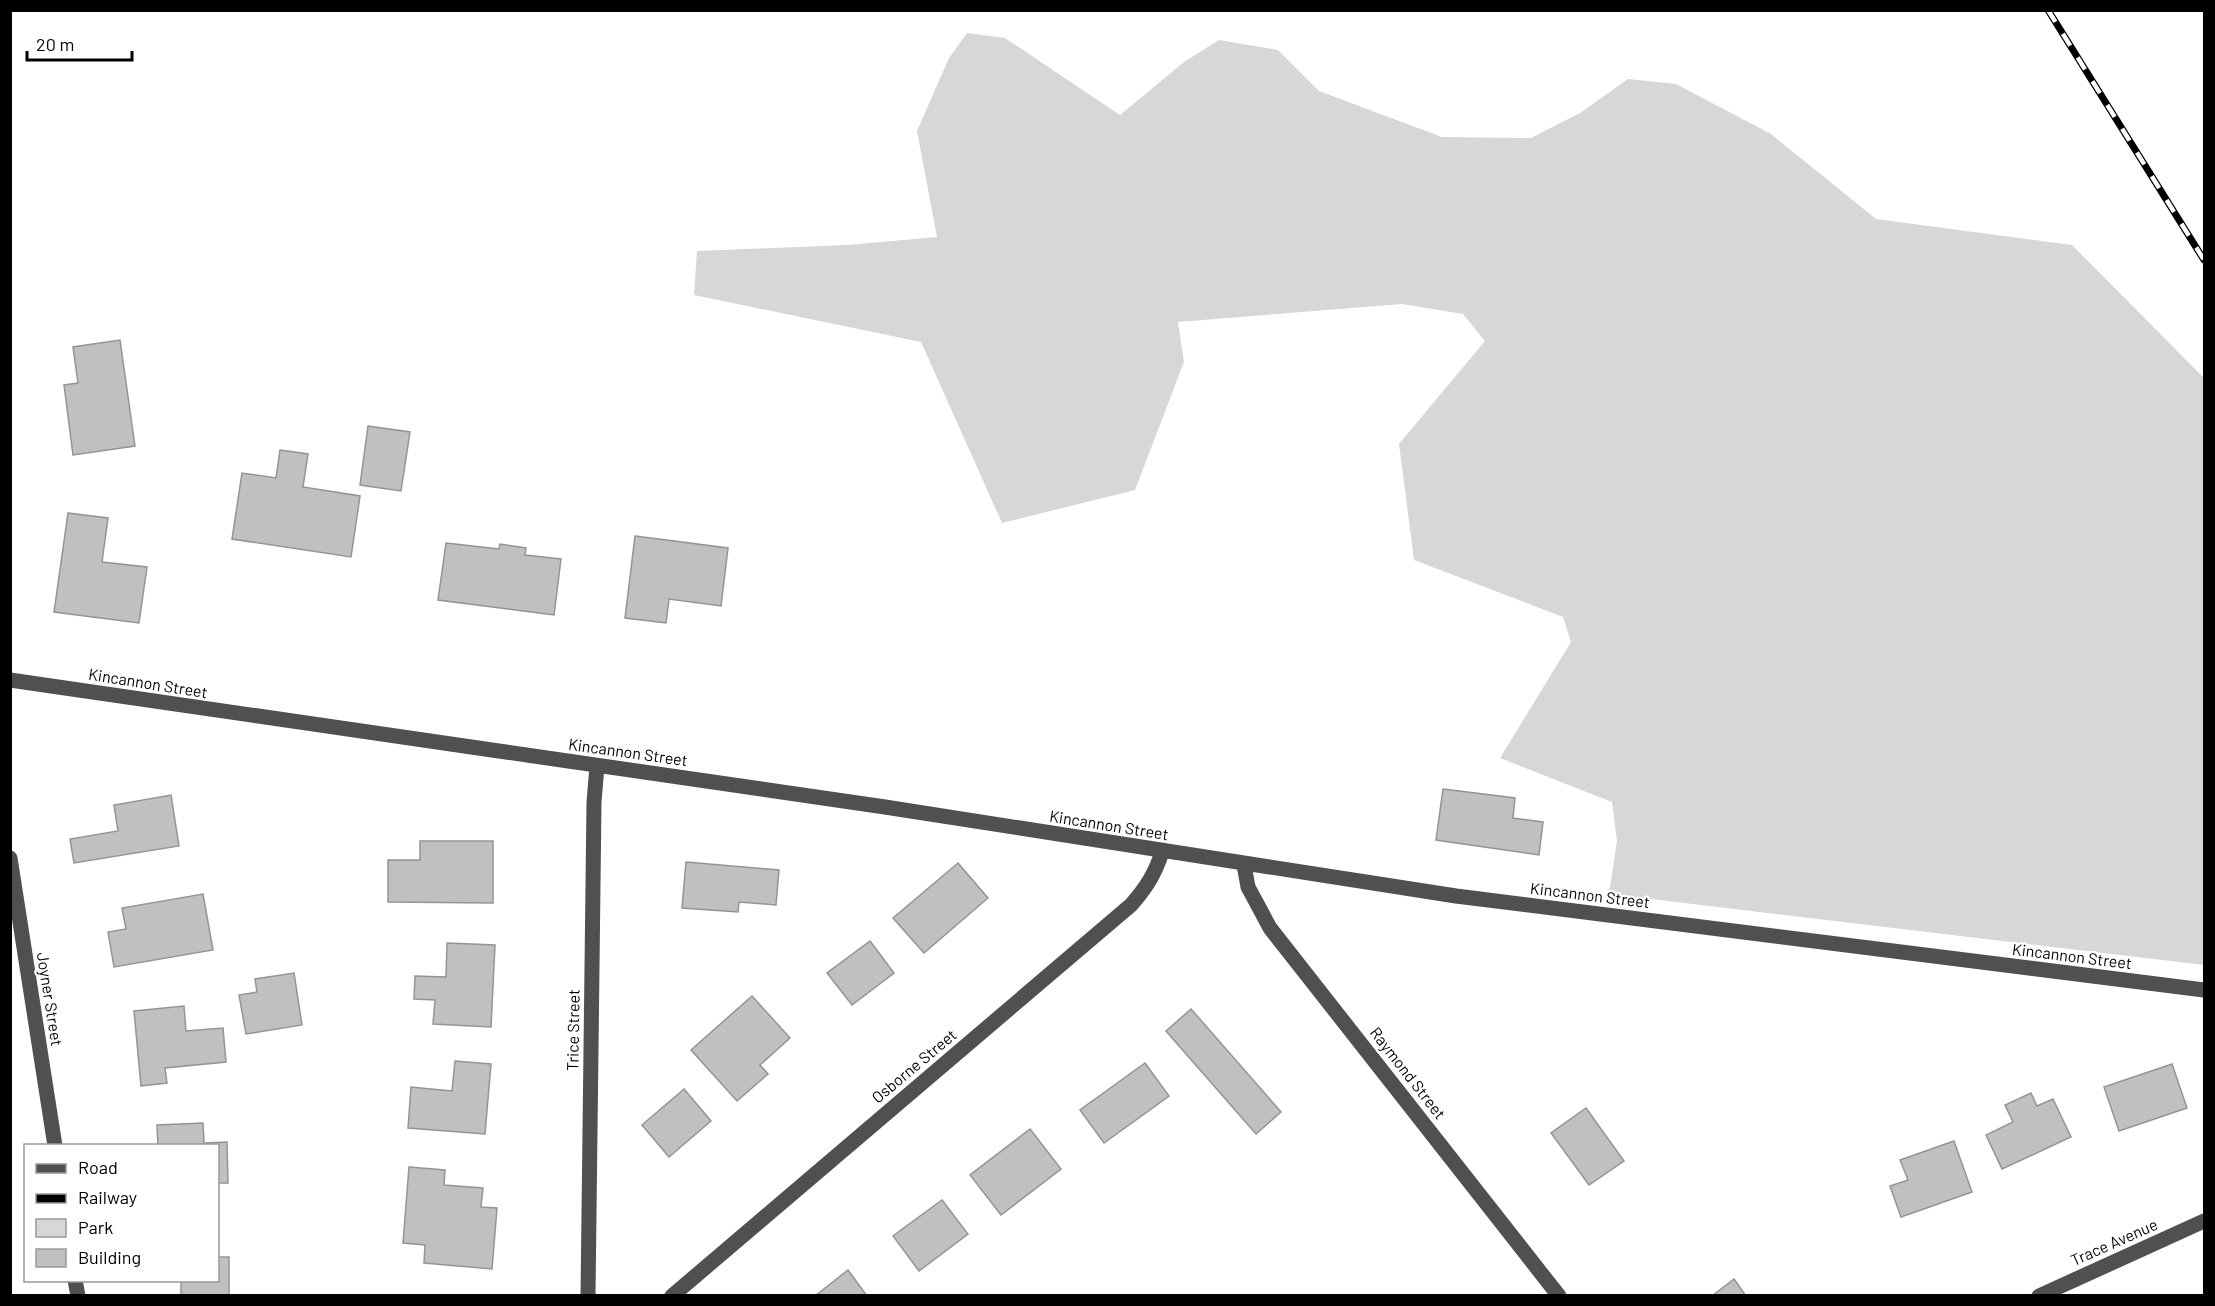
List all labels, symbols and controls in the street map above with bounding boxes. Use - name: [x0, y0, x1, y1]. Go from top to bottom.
- scale bar: [27, 24, 132, 62]
- text: 20 m: [36, 33, 74, 55]
- street label: Kincannon Street: [87, 664, 209, 701]
- street label: Kincannon Street: [567, 734, 689, 769]
- street label: Kincannon Street: [1048, 806, 1170, 843]
- street label: Kincannon Street: [1529, 878, 1651, 911]
- street label: Kincannon Street: [2011, 939, 2133, 972]
- street label: Joyner Street: [34, 951, 67, 1047]
- street label: Trice Street: [562, 989, 583, 1071]
- street label: Raymond Street: [1367, 1023, 1450, 1122]
- street label: Osborne Street: [867, 1025, 960, 1107]
- legend: [24, 1144, 219, 1282]
- text: Road: [78, 1156, 118, 1178]
- text: Railway: [78, 1186, 137, 1208]
- street label: Trace Avenue: [2067, 1214, 2160, 1269]
- text: Park: [78, 1216, 113, 1238]
- text: Building: [78, 1246, 141, 1268]

